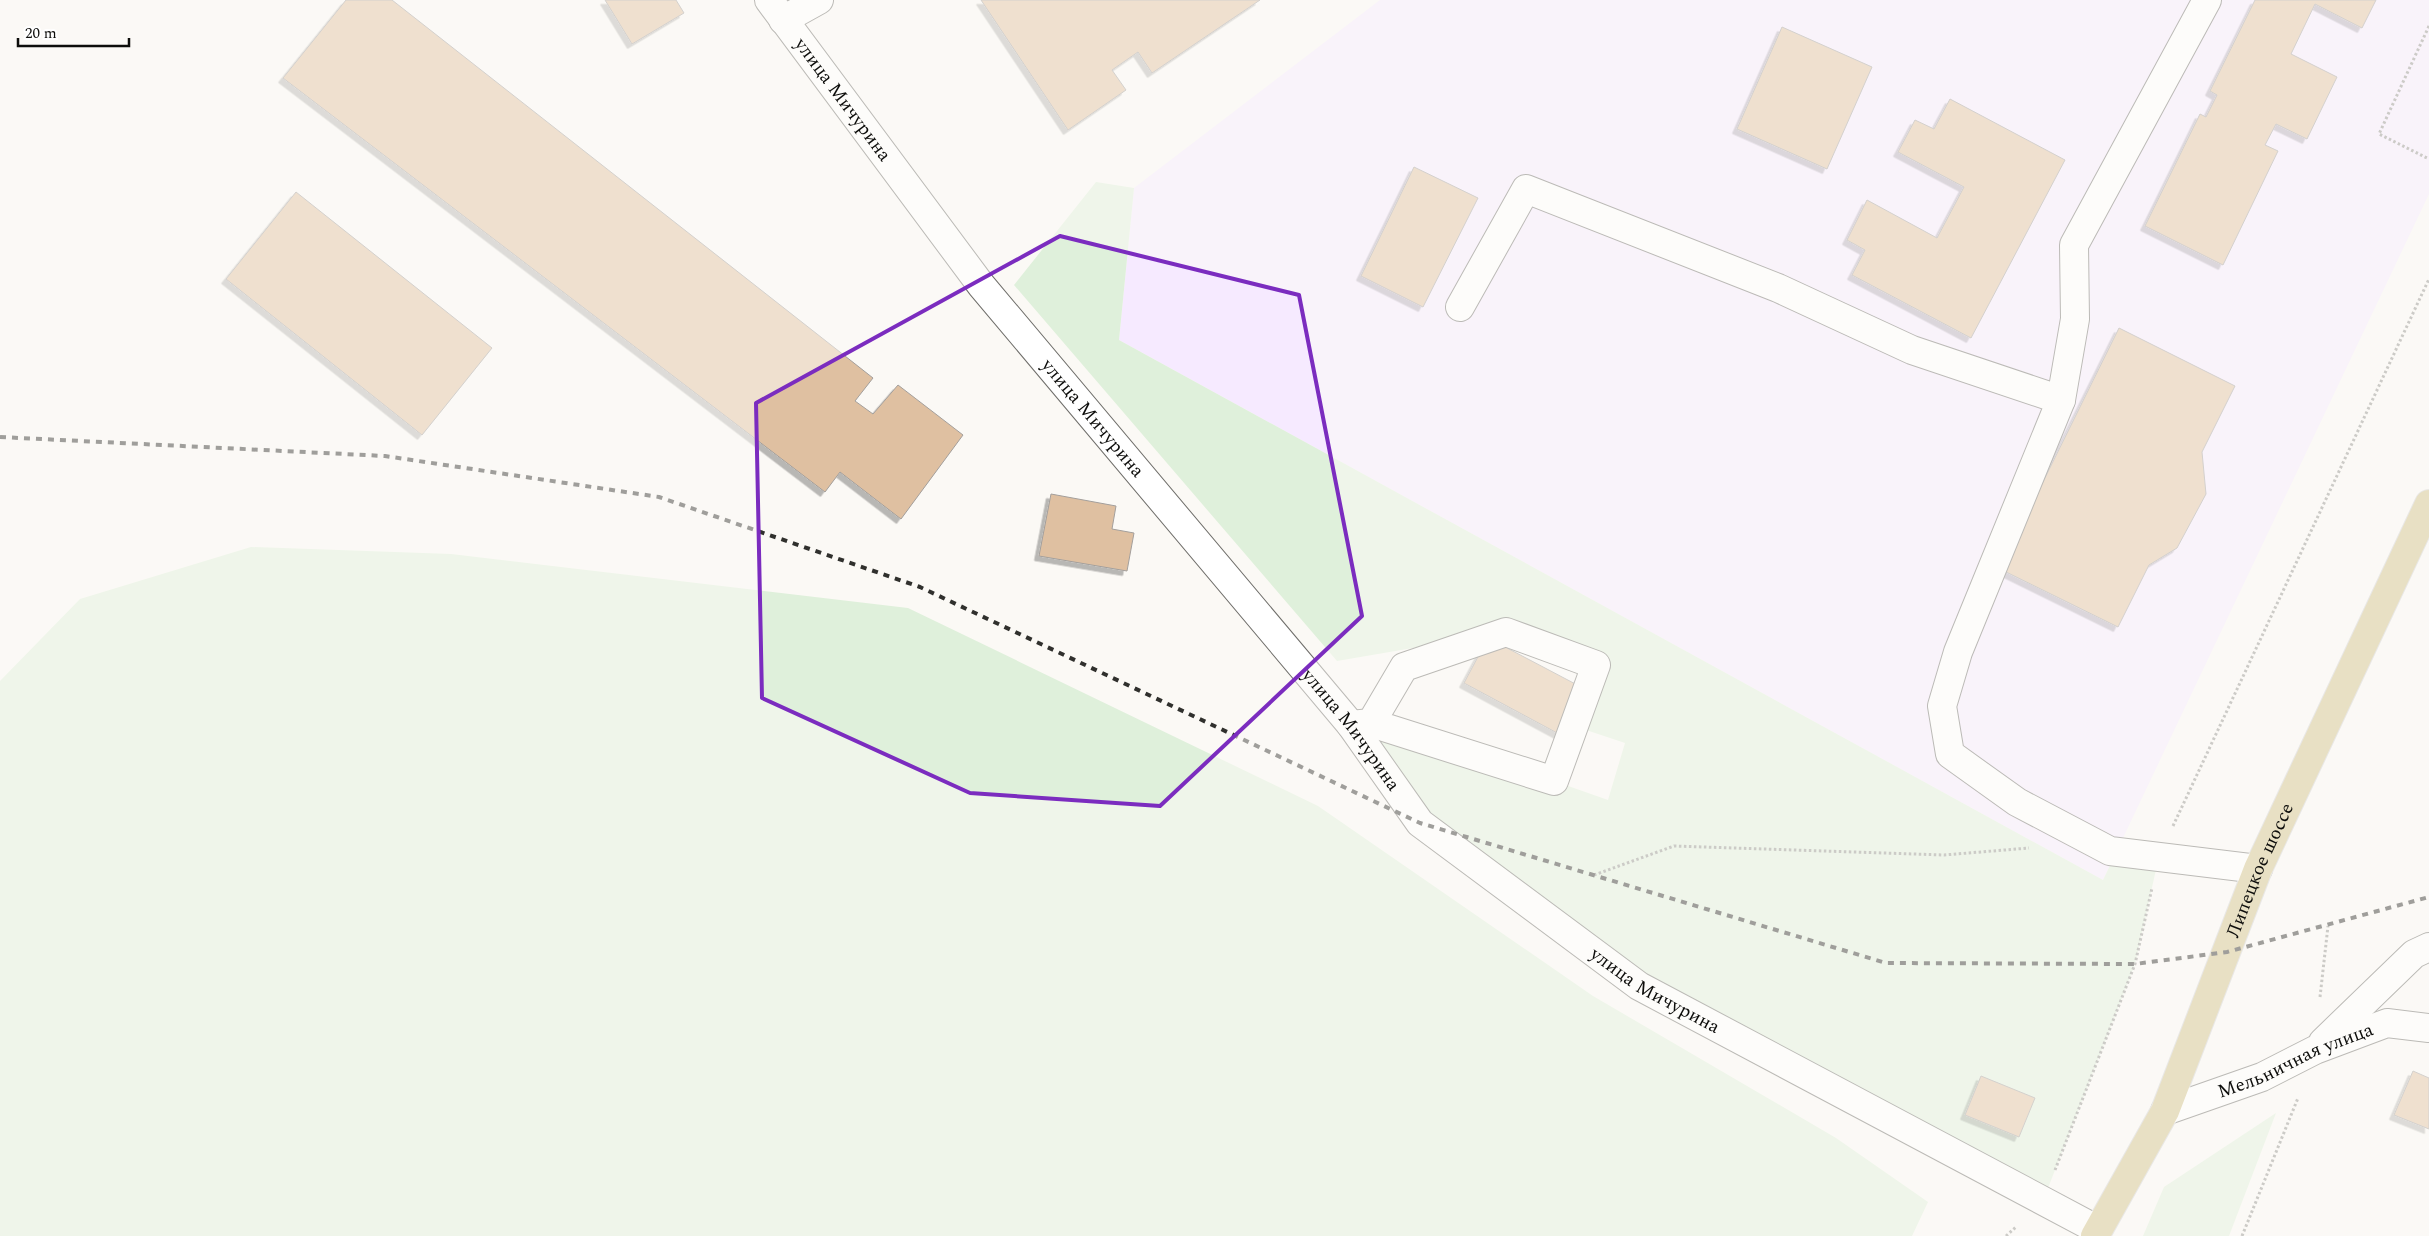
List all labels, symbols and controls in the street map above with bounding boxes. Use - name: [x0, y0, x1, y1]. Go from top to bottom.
- scale bar: [18, 15, 129, 47]
- text: 20 m: [25, 22, 57, 45]
- street label: улица Мичурина: [787, 31, 899, 168]
- street label: улица Мичурина: [1034, 351, 1152, 484]
- street label: улица Мичурина: [1294, 661, 1408, 798]
- street label: Липецкое шоссе: [2218, 798, 2301, 942]
- street label: улица Мичурина: [1583, 939, 1726, 1041]
- street label: Мельничная улица: [2214, 1015, 2378, 1106]

